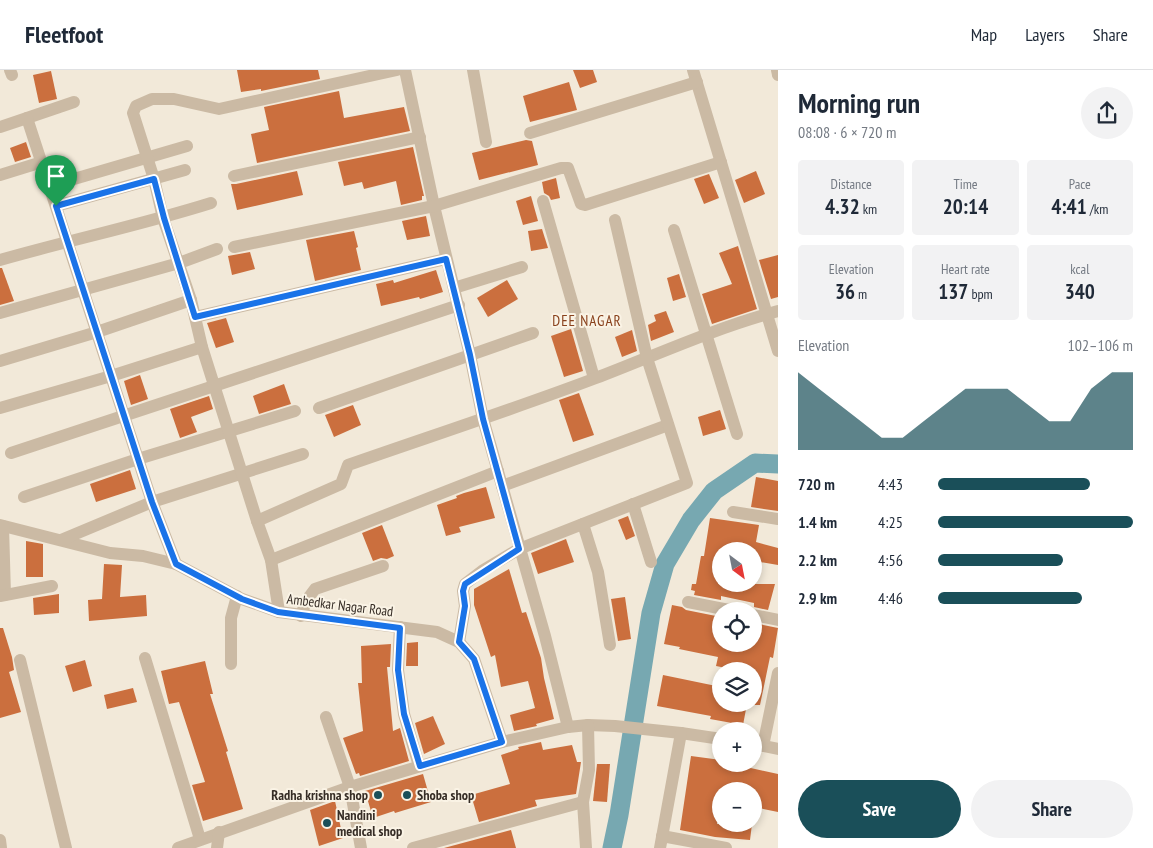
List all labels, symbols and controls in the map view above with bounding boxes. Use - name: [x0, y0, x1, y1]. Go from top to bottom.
- text: Fleetfoot: [25, 19, 103, 50]
- text: Map: [971, 23, 997, 46]
- text: Layers: [1025, 23, 1065, 46]
- text: Share: [1093, 23, 1128, 46]
- text: Morning run: [798, 84, 920, 121]
- button: share: [1081, 87, 1133, 139]
- text: 08:08 · 6 × 720 m: [798, 122, 896, 142]
- pin: [35, 155, 77, 206]
- icon: arrive: [42, 162, 70, 190]
- text: Distance: [831, 175, 872, 193]
- text: Time: [953, 175, 978, 193]
- text: Pace: [1069, 175, 1091, 193]
- text: 4.32: [825, 193, 860, 220]
- text: 20:14: [943, 193, 988, 220]
- text: 4:41: [1051, 193, 1087, 220]
- text: km: [860, 200, 877, 218]
- text: /km: [1087, 200, 1108, 218]
- text: Elevation: [829, 260, 874, 278]
- text: Heart rate: [941, 260, 990, 278]
- text: kcal: [1070, 260, 1089, 278]
- text: 36: [835, 278, 855, 305]
- text: 137: [938, 278, 968, 305]
- text: 340: [1065, 278, 1095, 305]
- text: m: [855, 285, 867, 303]
- text: bpm: [968, 285, 993, 303]
- district label: DEE NAGAR: [552, 311, 622, 330]
- text: Elevation: [798, 335, 849, 355]
- text: 102–106 m: [1068, 335, 1133, 355]
- text: 720 m: [798, 474, 835, 494]
- text: 4:43: [878, 474, 903, 494]
- text: 1.4 km: [798, 512, 837, 532]
- text: 4:25: [878, 512, 903, 532]
- north arrow: [712, 542, 762, 592]
- map controls: [712, 542, 762, 832]
- text: 2.2 km: [798, 550, 837, 570]
- text: 4:56: [878, 550, 903, 570]
- text: 2.9 km: [798, 588, 837, 608]
- text: 4:46: [878, 588, 903, 608]
- street label: Ambedkar Nagar Road: [286, 590, 394, 620]
- button: locate: [712, 602, 762, 652]
- button: layers: [712, 662, 762, 712]
- button: +: [712, 722, 762, 772]
- button: Save: [798, 780, 961, 838]
- button: Share: [971, 780, 1133, 838]
- button: −: [712, 782, 762, 832]
- place label: Radha krishna shop: [271, 786, 368, 804]
- place label: Shoba shop: [417, 786, 474, 804]
- marker: Radha krishna shop: [372, 789, 384, 801]
- marker: Shoba shop: [401, 789, 413, 801]
- place label: Nandini medical shop: [337, 806, 402, 840]
- marker: Nandini medical shop: [321, 817, 333, 829]

